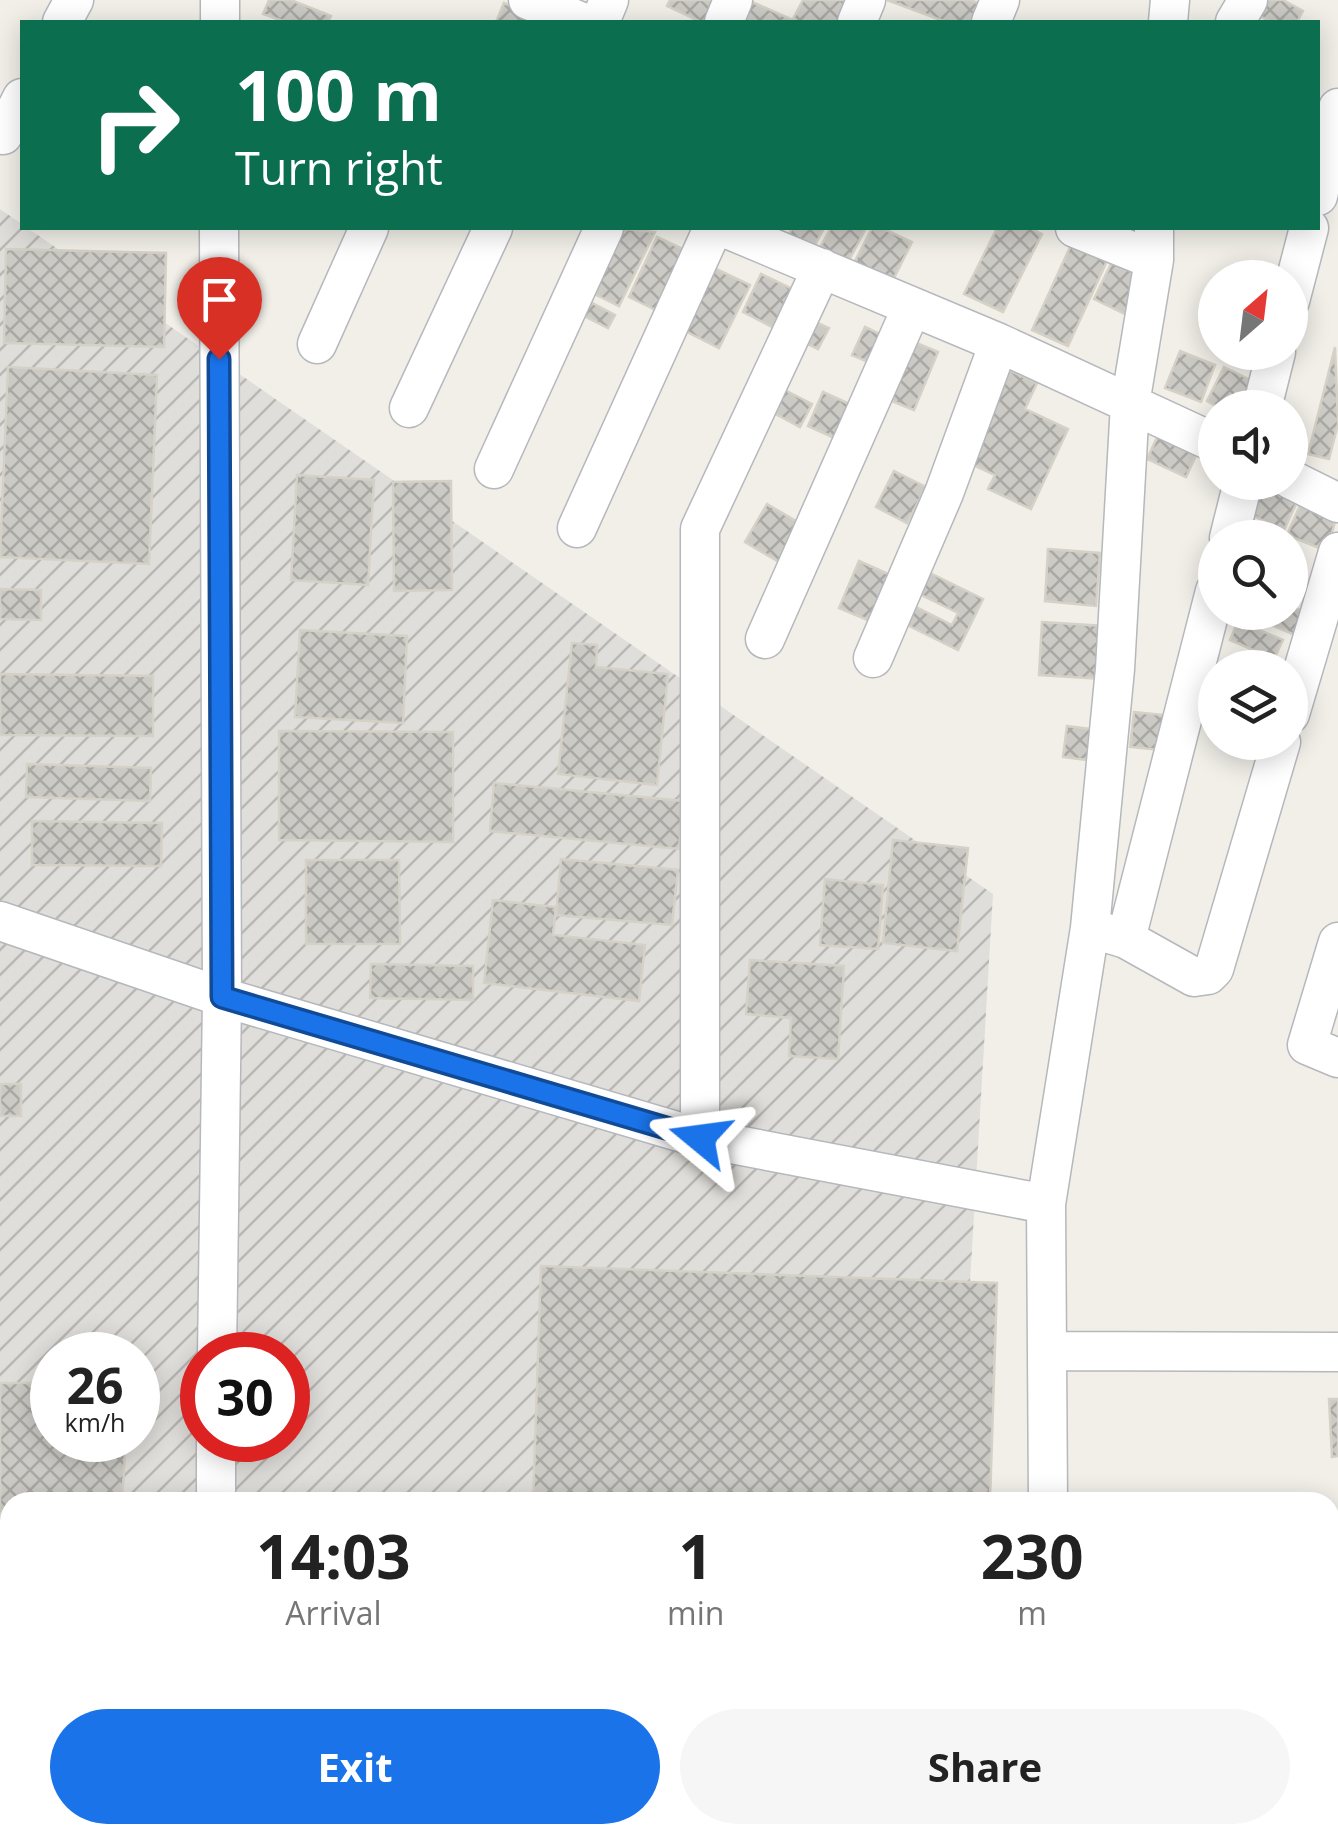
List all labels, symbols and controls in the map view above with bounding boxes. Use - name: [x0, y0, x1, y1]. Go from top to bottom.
- text: 100 m: [235, 46, 442, 142]
- icon: right: [70, 60, 200, 190]
- text: Turn right: [235, 137, 443, 198]
- pin: [177, 257, 262, 360]
- north arrow: [1198, 260, 1308, 370]
- map controls: [1198, 260, 1308, 760]
- icon: arrive: [192, 272, 247, 327]
- button: sound: [1198, 390, 1308, 500]
- button: search: [1198, 520, 1308, 630]
- button: layers: [1198, 650, 1308, 760]
- position arrow: [648, 1086, 752, 1190]
- speed limit sign: 30: [180, 1332, 310, 1462]
- text: 26: [66, 1351, 124, 1419]
- text: km/h: [65, 1405, 125, 1439]
- text: 14:03: [256, 1515, 411, 1597]
- text: 1: [679, 1515, 713, 1597]
- text: 230: [981, 1515, 1084, 1597]
- text: Arrival: [285, 1591, 382, 1634]
- text: min: [667, 1591, 724, 1634]
- text: m: [1017, 1591, 1047, 1634]
- button: Exit: [50, 1709, 660, 1824]
- button: Share: [680, 1709, 1290, 1824]

